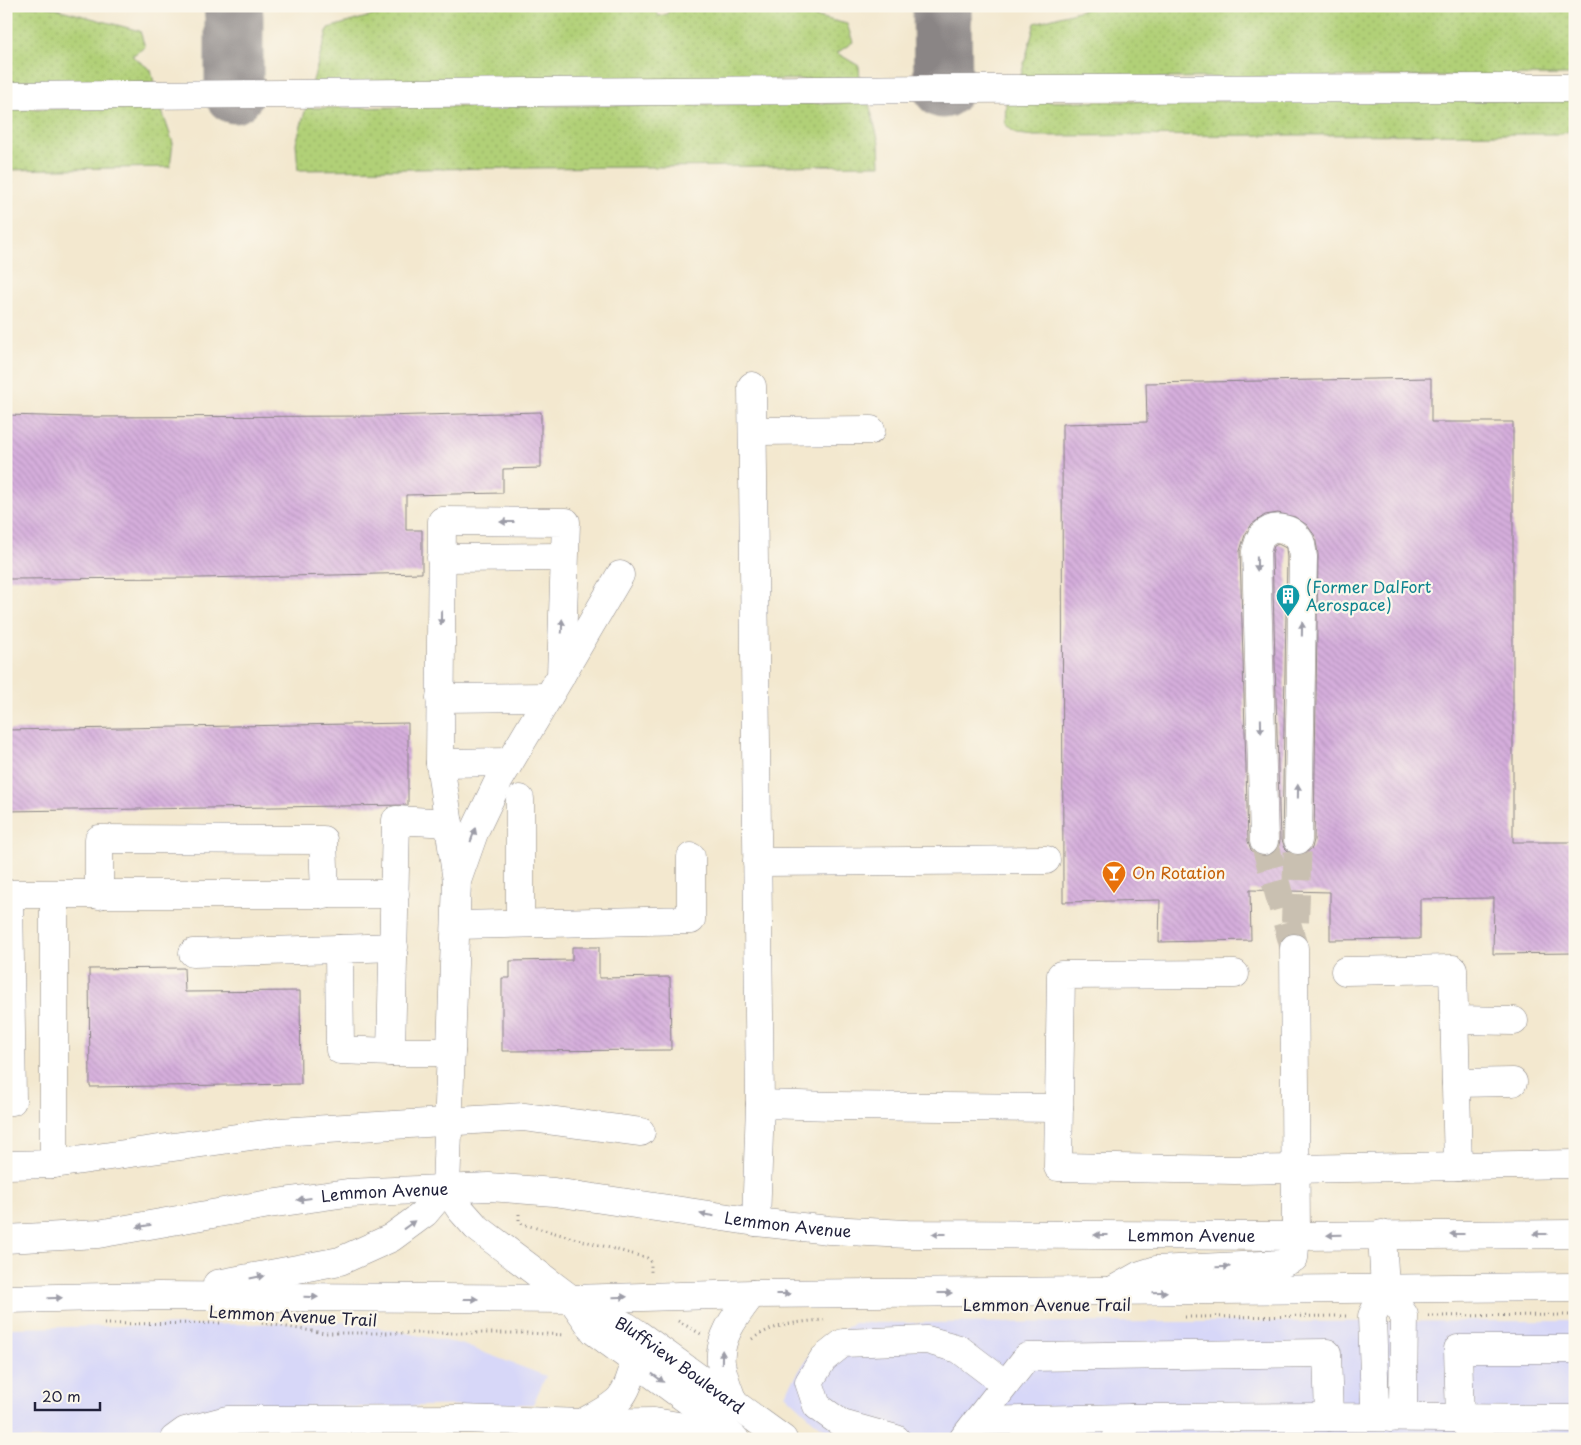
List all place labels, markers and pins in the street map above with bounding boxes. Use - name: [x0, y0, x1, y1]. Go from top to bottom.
- place label: (Former DalFort Aerospace): [1306, 574, 1432, 616]
- building icon: (Former DalFort Aerospace): [1275, 583, 1301, 617]
- bar icon: On Rotation: [1101, 860, 1127, 894]
- place label: On Rotation: [1132, 860, 1225, 884]

